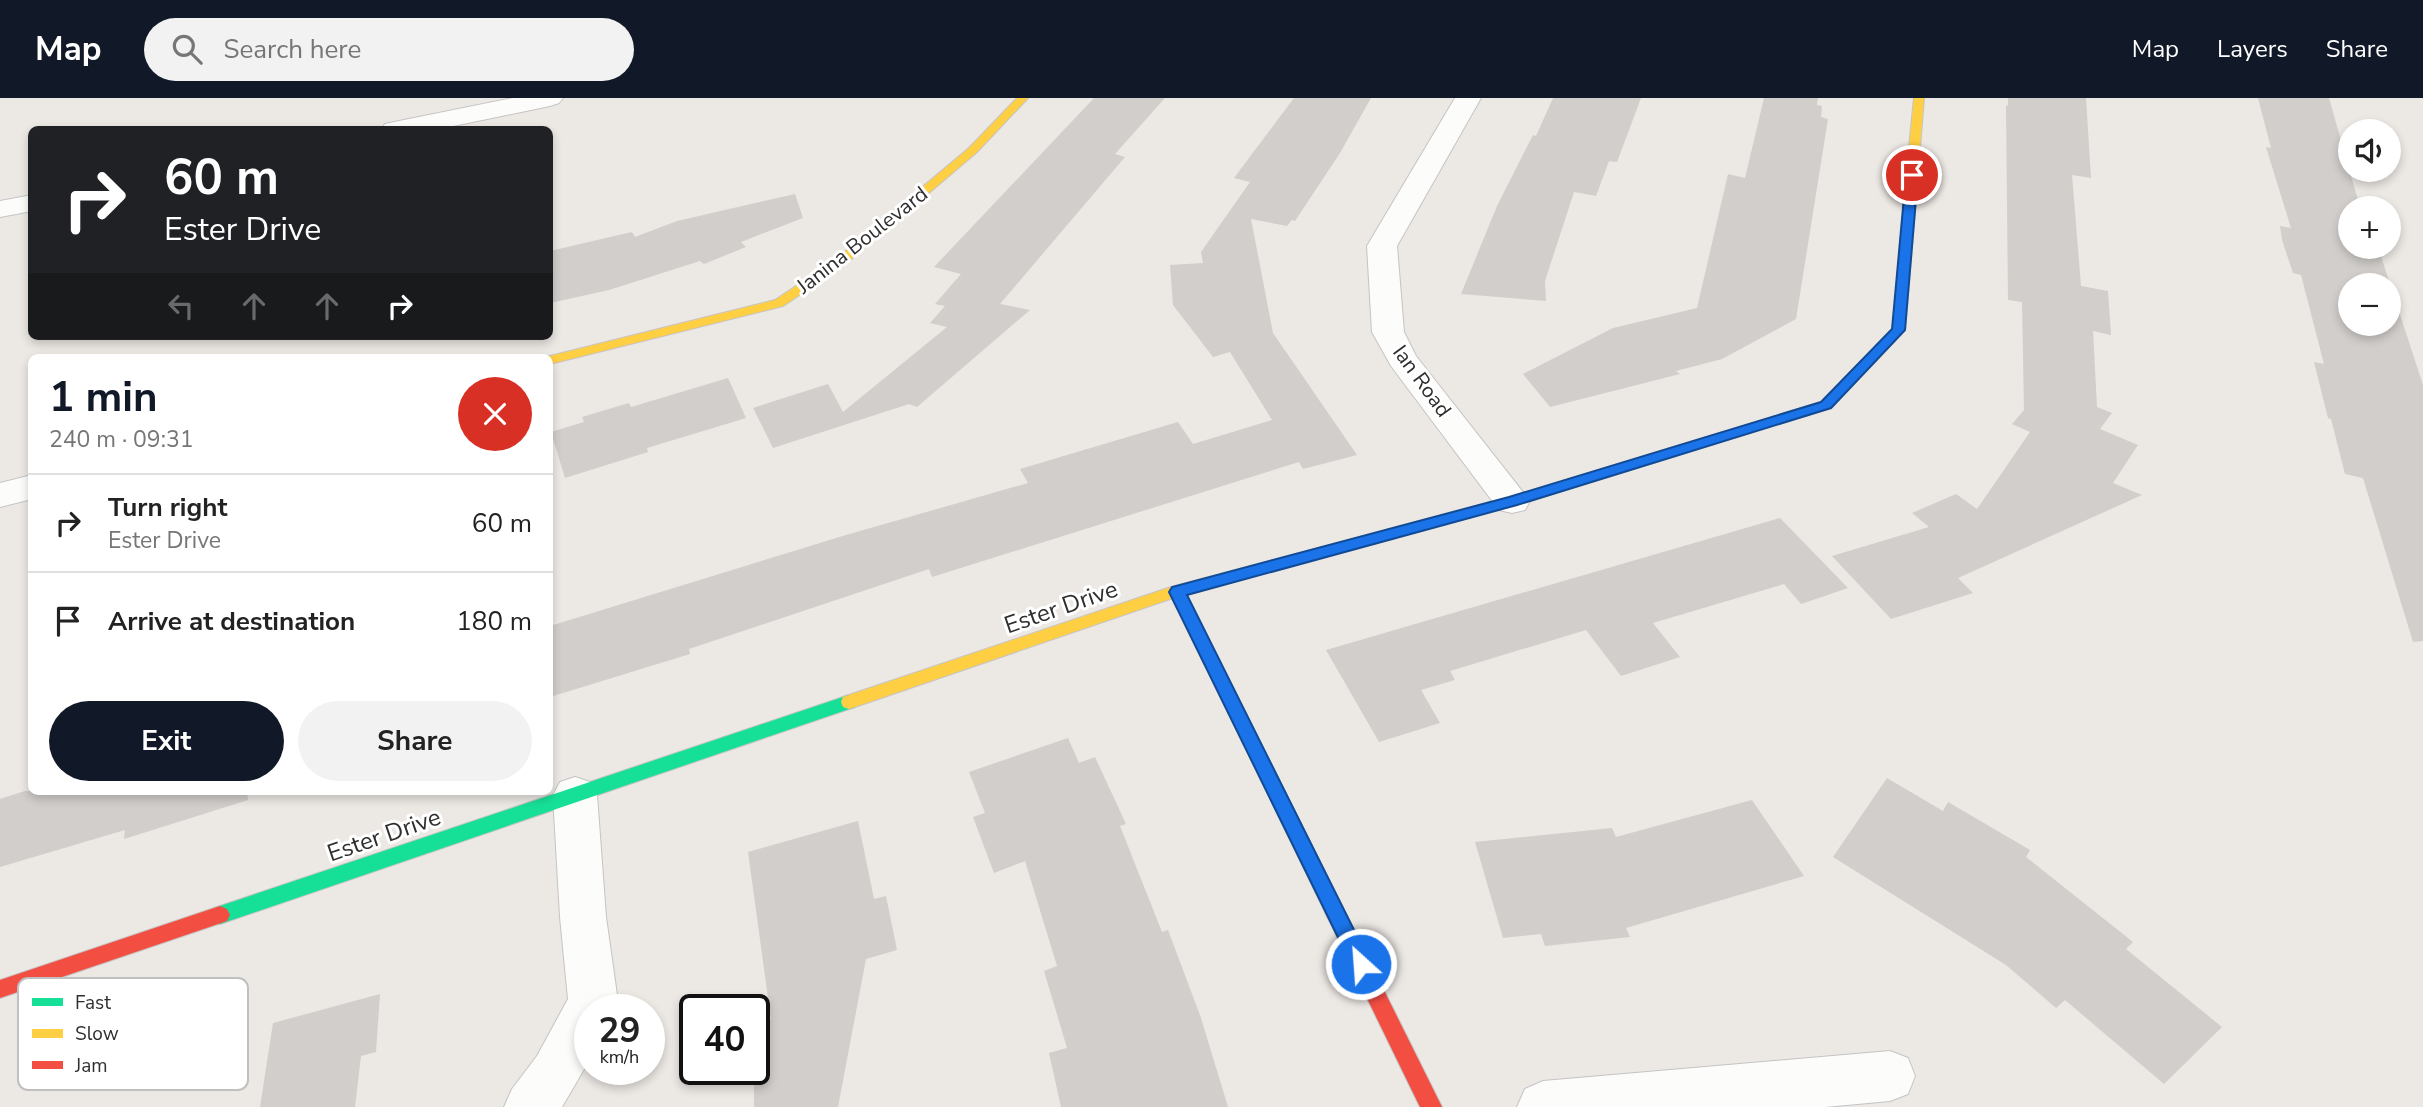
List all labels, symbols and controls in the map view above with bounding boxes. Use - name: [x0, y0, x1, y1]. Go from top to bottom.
- search box: [144, 18, 634, 81]
- text: Map: [35, 27, 102, 72]
- icon: search: [168, 30, 206, 68]
- text: Search here: [224, 32, 361, 67]
- text: Map: [2132, 33, 2179, 65]
- text: Layers: [2217, 33, 2288, 65]
- text: Share: [2326, 33, 2388, 65]
- map controls: [2338, 119, 2401, 336]
- button: sound: [2338, 119, 2401, 182]
- text: 60 m: [164, 144, 279, 211]
- pin: [1882, 145, 1942, 205]
- icon: right: [49, 154, 140, 245]
- icon: arrive: [1893, 156, 1931, 194]
- street label: Janina Boulevard: [790, 180, 933, 301]
- button: +: [2338, 196, 2401, 259]
- text: Ester Drive: [164, 208, 321, 251]
- button: −: [2338, 273, 2401, 336]
- icon: left: [162, 287, 200, 325]
- icon: ahead: [235, 287, 273, 325]
- icon: ahead: [308, 287, 346, 325]
- icon: right: [381, 287, 419, 325]
- street label: Ian Road: [1386, 339, 1458, 423]
- text: 1 min: [49, 369, 158, 426]
- button: close: [458, 377, 532, 451]
- text: 240 m · 09:31: [49, 424, 194, 455]
- text: Turn right: [108, 490, 227, 525]
- icon: right: [49, 504, 87, 542]
- text: 60 m: [472, 506, 532, 541]
- text: Ester Drive: [108, 525, 221, 556]
- street label: Ester Drive: [1000, 573, 1122, 641]
- icon: arrive: [49, 602, 87, 640]
- text: Arrive at destination: [108, 604, 355, 639]
- text: 180 m: [456, 604, 532, 639]
- button: Exit: [49, 701, 284, 781]
- button: Share: [298, 701, 532, 781]
- street label: Ester Drive: [323, 801, 445, 869]
- position arrow: [1324, 927, 1398, 1001]
- legend: [18, 978, 248, 1090]
- text: Fast: [75, 990, 111, 1016]
- speed limit sign: 40: [679, 994, 770, 1085]
- text: 29: [598, 1007, 641, 1054]
- text: Slow: [75, 1021, 119, 1047]
- text: km/h: [600, 1045, 639, 1069]
- text: Jam: [74, 1053, 108, 1079]

